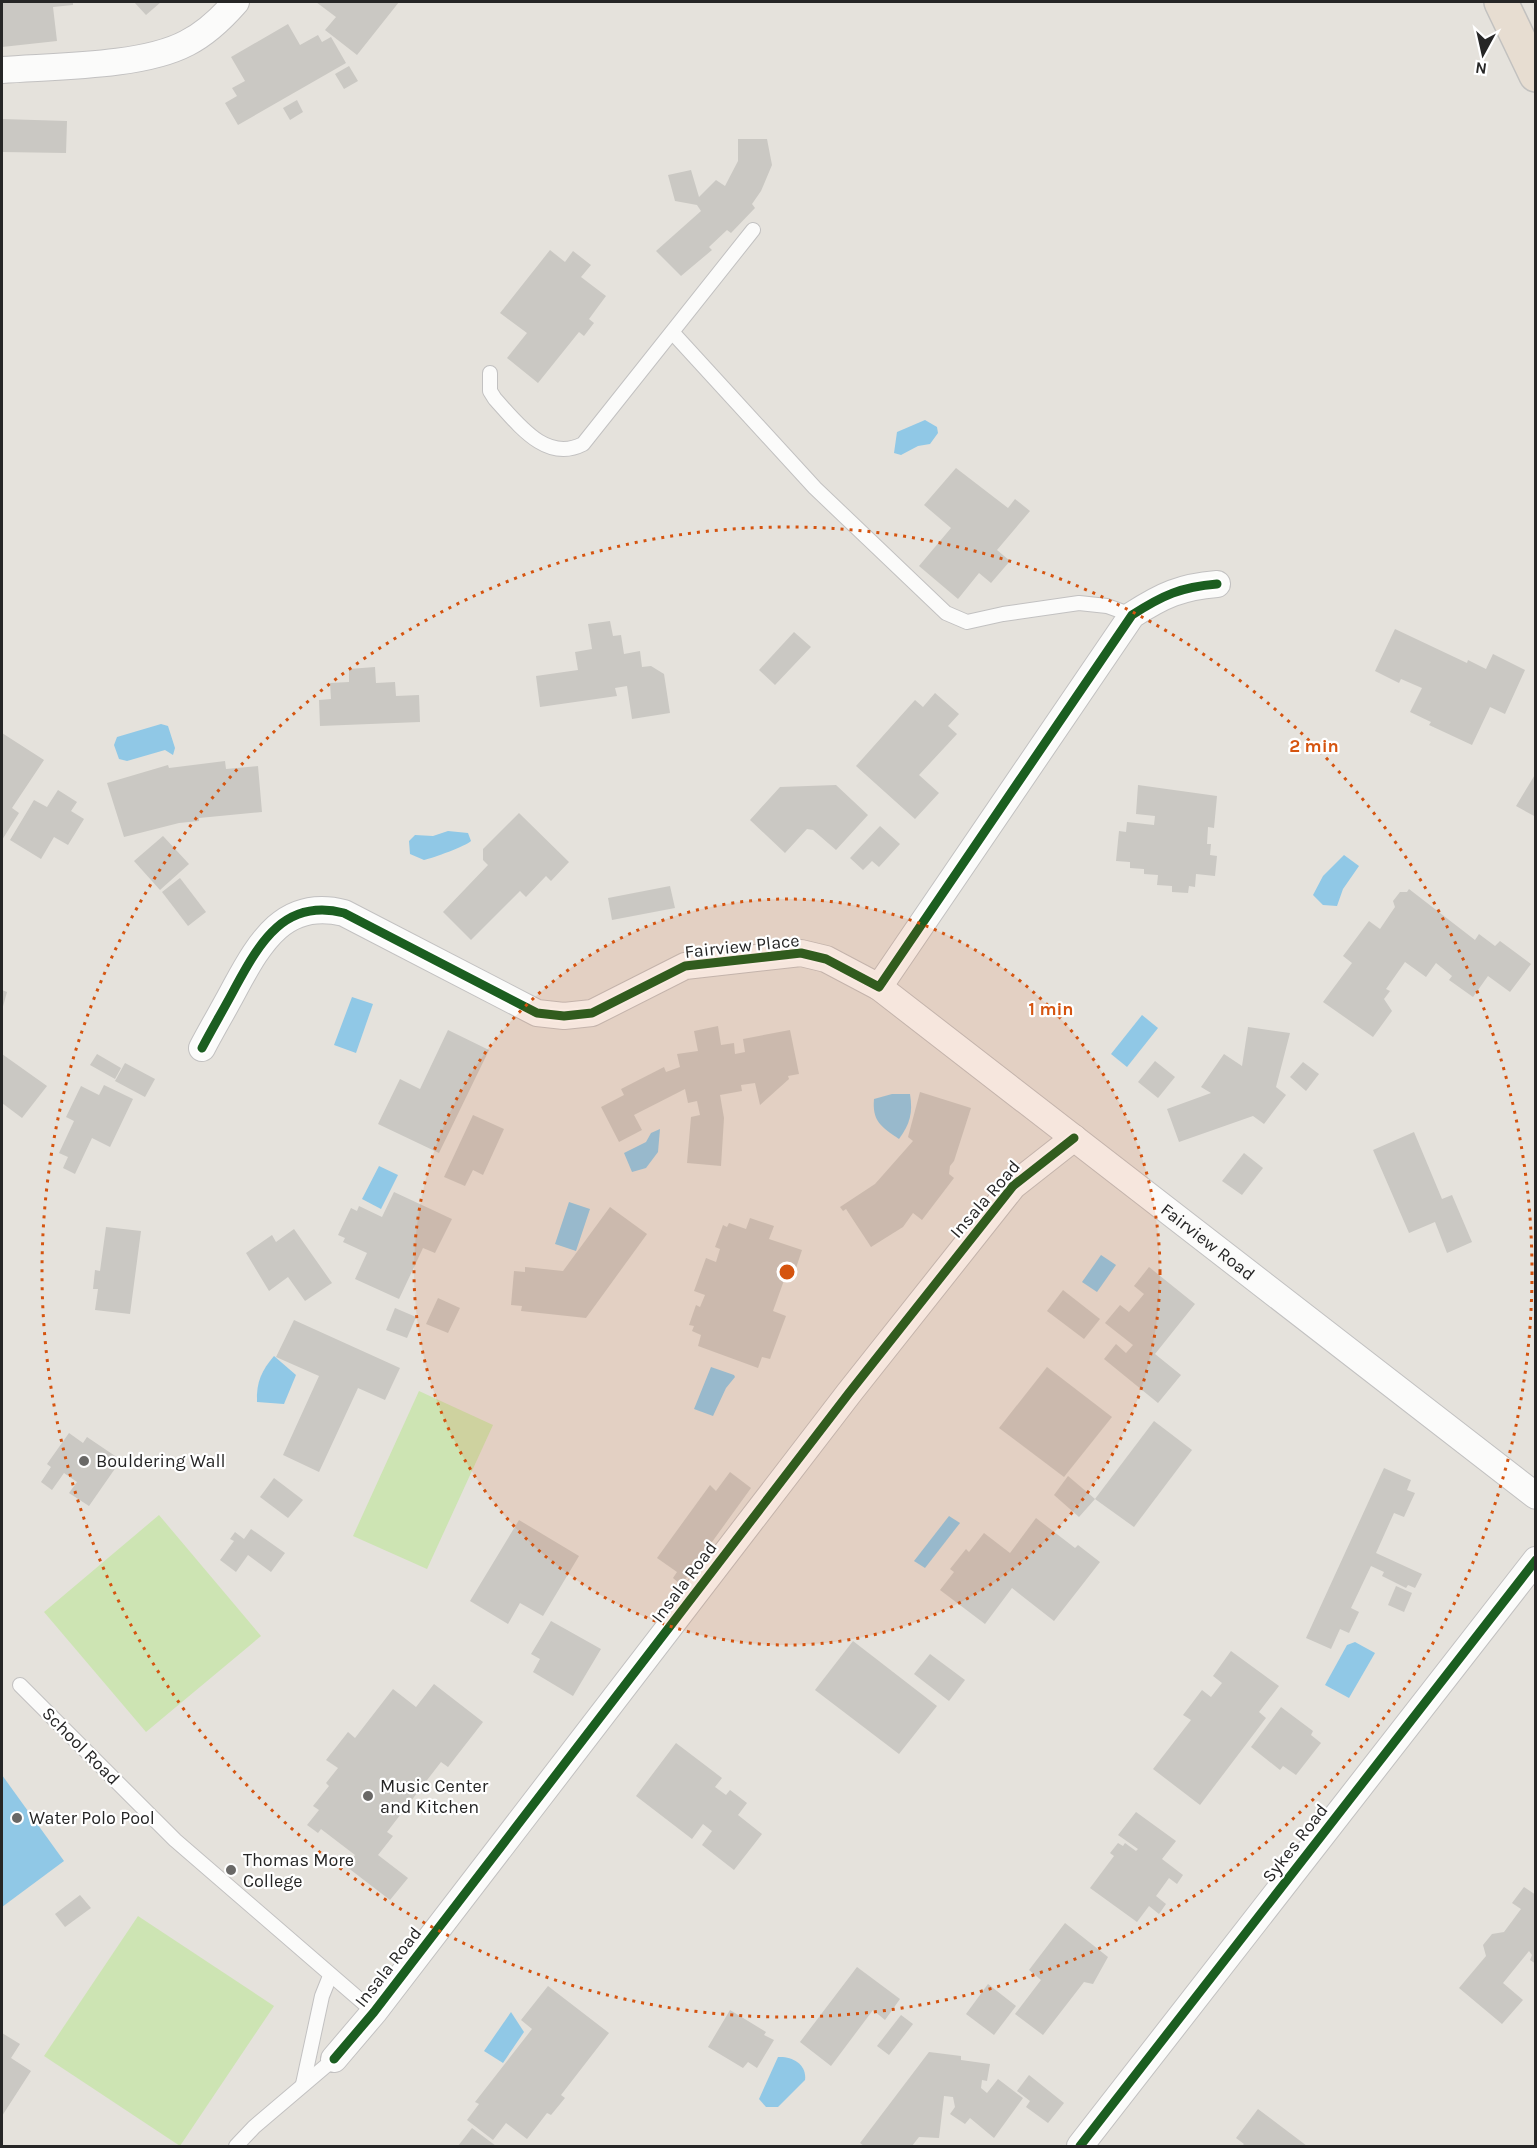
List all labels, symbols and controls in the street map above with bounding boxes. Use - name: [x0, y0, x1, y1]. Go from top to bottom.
- north arrow: [1453, 24, 1513, 84]
- text: N: [1474, 58, 1488, 79]
- text: 2 min: [1289, 735, 1339, 757]
- street label: Fairview Place: [684, 929, 800, 963]
- text: 1 min: [1028, 998, 1074, 1020]
- street label: Insala Road: [945, 1156, 1025, 1242]
- street label: Fairview Road: [1156, 1198, 1259, 1285]
- centre of rings: [777, 1262, 797, 1282]
- place label: Bouldering Wall: [96, 1450, 226, 1472]
- marker: Bouldering Wall: [77, 1454, 91, 1468]
- street label: Insala Road: [646, 1537, 722, 1627]
- street label: School Road: [37, 1702, 125, 1790]
- place label: Music Center and Kitchen: [380, 1775, 489, 1818]
- marker: Music Center and Kitchen: [361, 1789, 375, 1803]
- street label: Sykes Road: [1257, 1799, 1333, 1887]
- place label: Water Polo Pool: [29, 1807, 155, 1829]
- marker: Water Polo Pool: [10, 1811, 24, 1825]
- place label: Thomas More College: [243, 1849, 354, 1892]
- marker: Thomas More College: [224, 1863, 238, 1877]
- street label: Insala Road: [350, 1922, 426, 2012]

